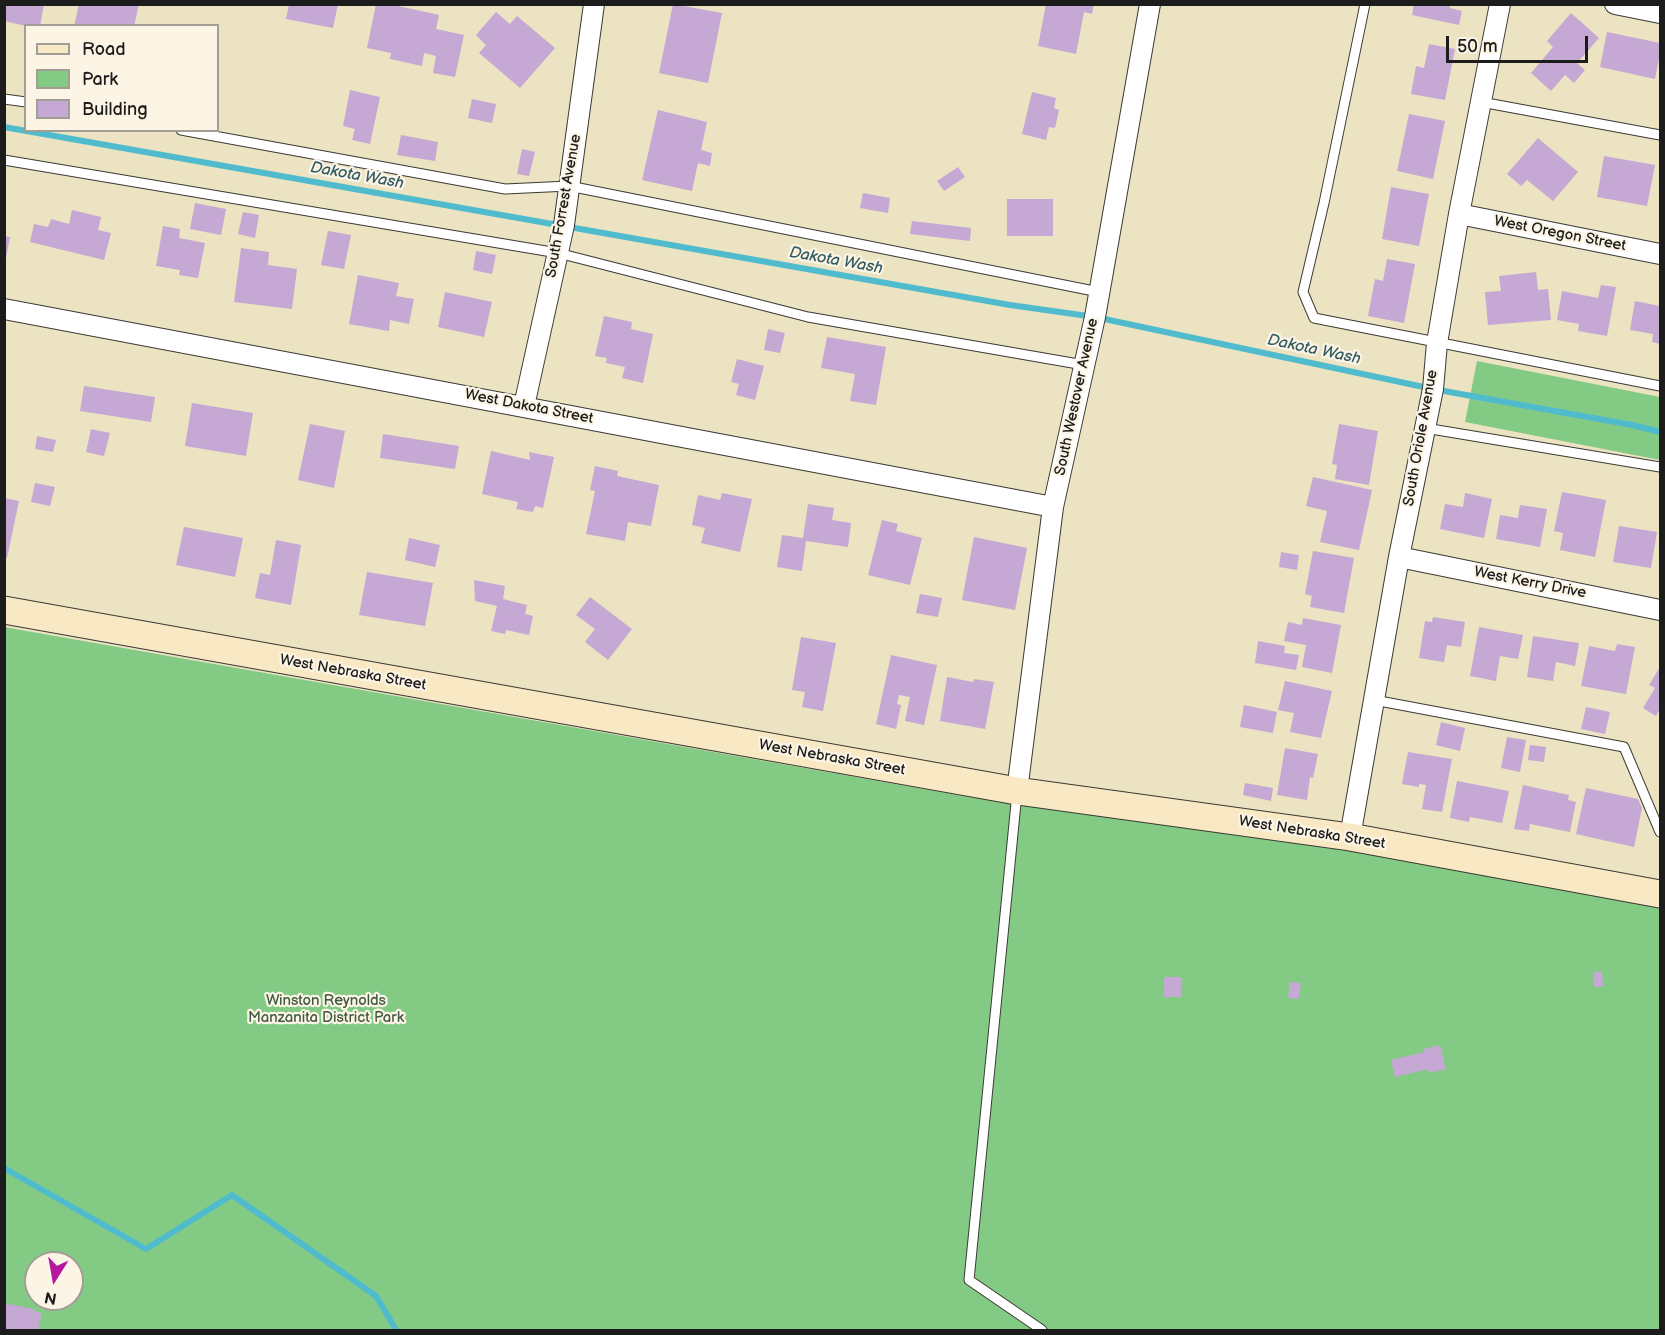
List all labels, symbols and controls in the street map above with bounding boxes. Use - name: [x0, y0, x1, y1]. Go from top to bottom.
- legend: [24, 24, 219, 132]
- scale bar: [1449, 24, 1592, 62]
- text: 50 m: [1457, 36, 1498, 57]
- text: Road: [82, 39, 126, 60]
- text: Park: [82, 69, 118, 90]
- text: Building: [82, 99, 148, 120]
- street label: South Forrest Avenue: [542, 133, 586, 279]
- water label: Dakota Wash: [309, 158, 405, 194]
- street label: West Oregon Street: [1492, 212, 1628, 256]
- water label: Dakota Wash: [788, 243, 884, 279]
- street label: South Westover Avenue: [1052, 317, 1102, 477]
- water label: Dakota Wash: [1266, 331, 1362, 369]
- street label: South Oriole Avenue: [1400, 368, 1442, 508]
- street label: West Dakota Street: [463, 386, 595, 428]
- street label: West Kerry Drive: [1472, 563, 1588, 603]
- street label: West Nebraska Street: [278, 651, 428, 695]
- street label: West Nebraska Street: [757, 736, 907, 780]
- street label: West Nebraska Street: [1237, 813, 1387, 853]
- park label: Winston Reynolds Manzanita District Park: [248, 992, 404, 1027]
- north arrow: [24, 1251, 84, 1311]
- text: N: [43, 1287, 59, 1308]

